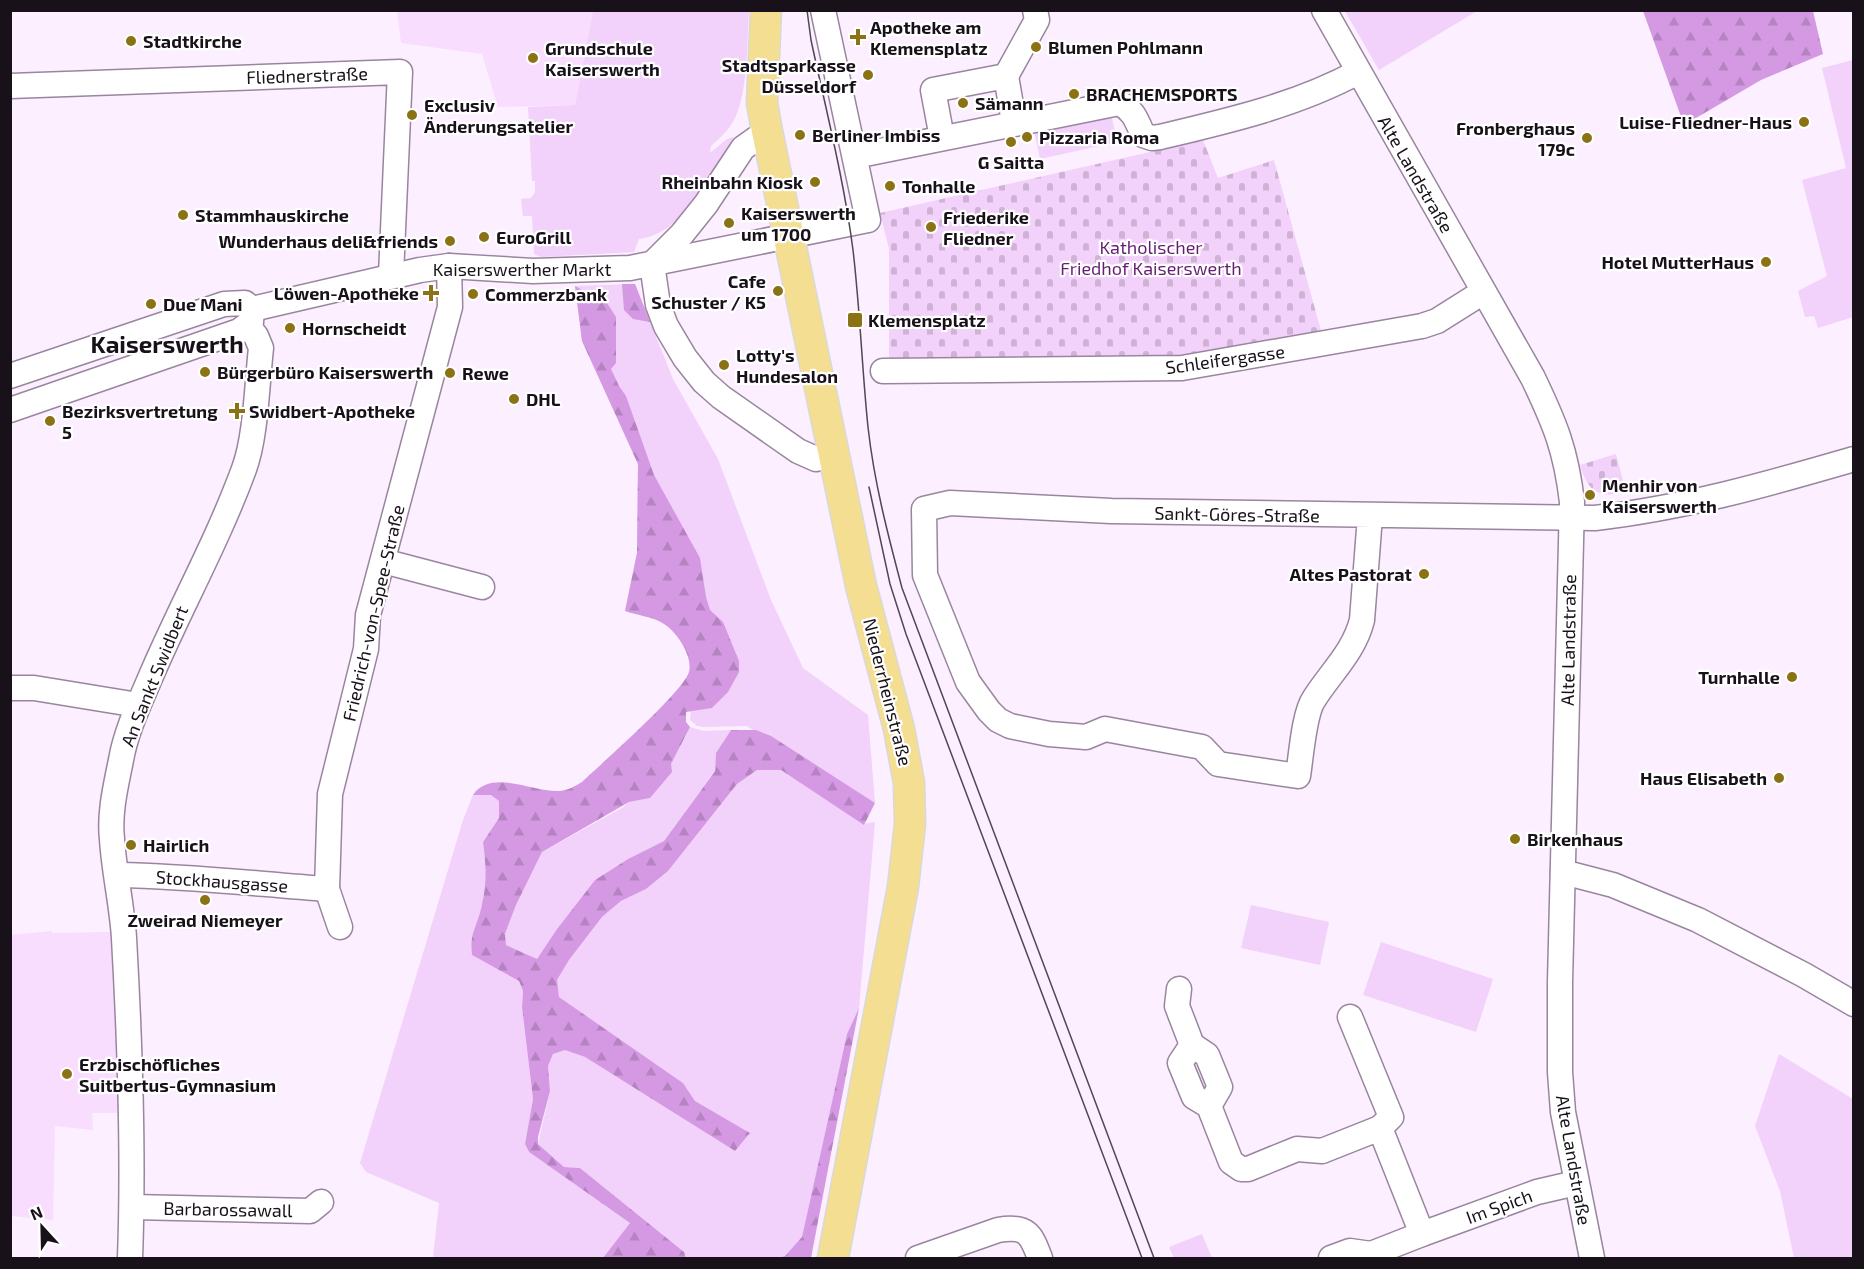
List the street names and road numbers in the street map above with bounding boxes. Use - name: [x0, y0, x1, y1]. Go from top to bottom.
- street label: Fliednerstraße: [246, 62, 368, 88]
- street label: Alte Landstraße: [1374, 111, 1458, 237]
- street label: Kaiserswerther Markt: [433, 258, 611, 280]
- street label: Schleifergasse: [1164, 340, 1286, 378]
- street label: Sankt-Göres-Straße: [1154, 502, 1320, 526]
- street label: Friedrich-von-Spee-Straße: [337, 503, 409, 723]
- street label: Alte Landstraße: [1556, 574, 1580, 706]
- street label: An Sankt Swidbert: [116, 602, 192, 750]
- street label: Niederrheinstraße: [859, 616, 917, 768]
- street label: Stockhausgasse: [155, 865, 289, 897]
- street label: Alte Landstraße: [1552, 1093, 1596, 1227]
- street label: Im Spich: [1463, 1184, 1535, 1228]
- street label: Barbarossawall: [163, 1197, 293, 1221]

